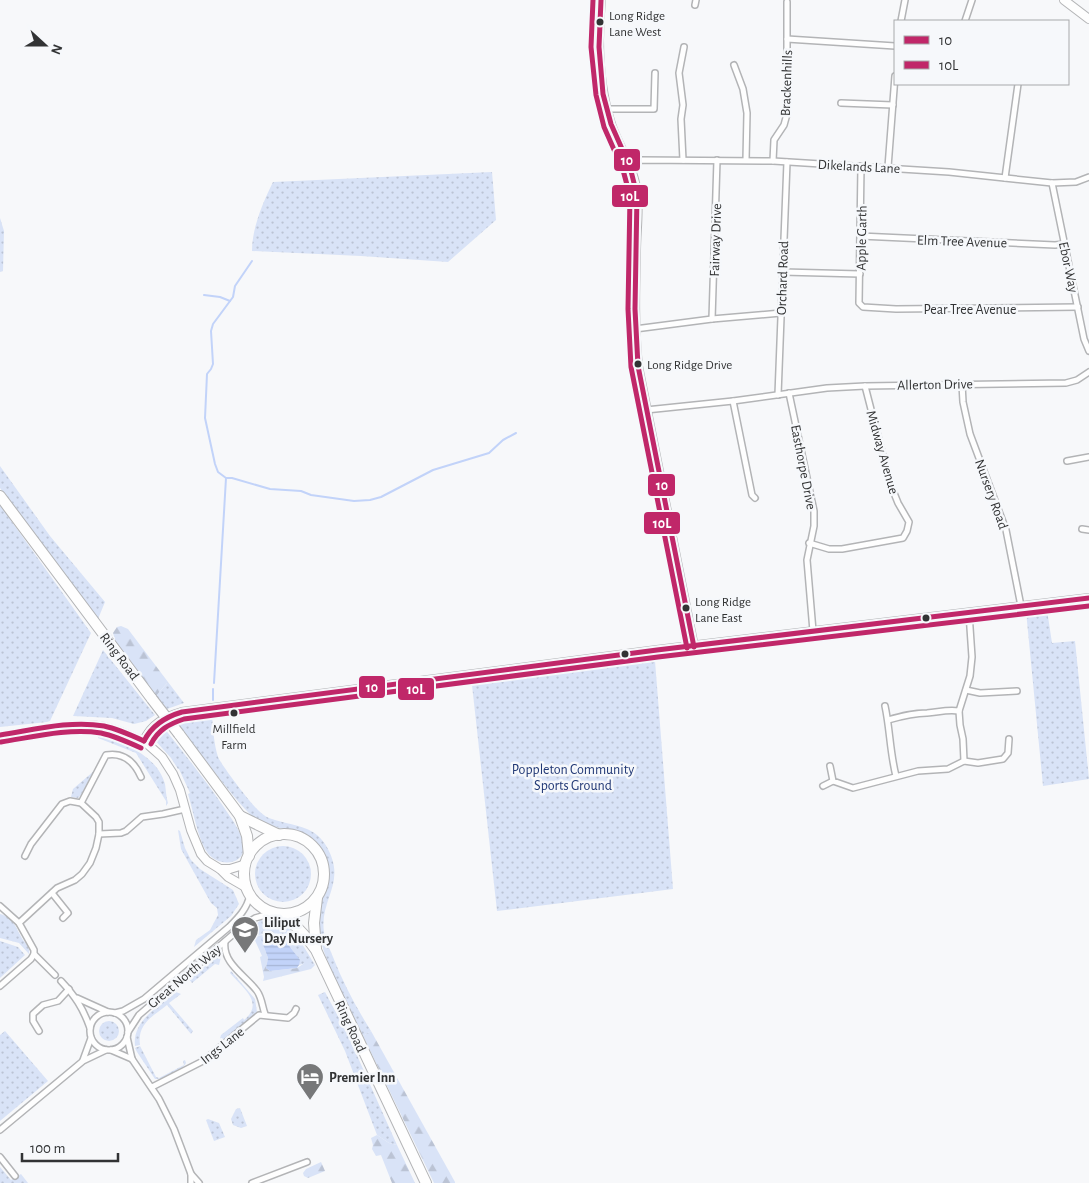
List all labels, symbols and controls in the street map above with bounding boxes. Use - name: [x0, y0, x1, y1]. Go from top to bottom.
- place label: Long Ridge Lane West: [609, 10, 665, 39]
- marker: Long Ridge Lane West: [595, 17, 605, 27]
- north arrow: [20, 20, 70, 70]
- legend: [894, 20, 1069, 85]
- text: 10: [939, 33, 952, 48]
- text: N: [48, 42, 64, 56]
- street label: Brackenhills: [779, 50, 795, 116]
- text: 10L: [939, 58, 959, 73]
- line badge: 10: [613, 148, 641, 172]
- text: 10: [621, 154, 633, 168]
- street label: Dikelands Lane: [817, 158, 901, 176]
- line badge: 10L: [611, 184, 649, 208]
- text: 10L: [621, 190, 640, 204]
- street label: Fairway Drive: [708, 203, 724, 277]
- street label: Apple Garth: [854, 205, 870, 271]
- street label: Elm Tree Avenue: [917, 233, 1007, 251]
- street label: Orchard Road: [775, 241, 791, 315]
- street label: Ebor Way: [1056, 241, 1080, 294]
- street label: Pear Tree Avenue: [924, 303, 1016, 317]
- marker: Long Ridge Drive: [633, 359, 643, 369]
- place label: Long Ridge Drive: [647, 359, 732, 372]
- street label: Allerton Drive: [897, 377, 973, 393]
- street label: Midway Avenue: [863, 409, 901, 496]
- street label: Easthorpe Drive: [788, 424, 818, 511]
- street label: Nursery Road: [972, 457, 1010, 531]
- line badge: 10: [647, 473, 676, 497]
- text: 10: [656, 479, 668, 493]
- line badge: 10L: [643, 511, 681, 535]
- text: 10L: [653, 517, 672, 531]
- place label: Long Ridge Lane East: [695, 596, 751, 625]
- marker: Long Ridge Lane East: [681, 603, 691, 613]
- unlabelled marker: [921, 613, 931, 623]
- street label: Ring Road: [97, 630, 141, 683]
- unlabelled marker: [620, 649, 630, 659]
- line badge: 10: [358, 675, 386, 699]
- line badge: 10L: [397, 677, 435, 701]
- text: 10: [366, 681, 378, 695]
- text: 10L: [407, 683, 426, 697]
- marker: Millfield Farm: [229, 708, 239, 718]
- place label: Millfield Farm: [213, 723, 256, 752]
- park label: Poppleton Community Sports Ground: [512, 763, 634, 793]
- school or university icon: Liliput Day Nursery: [230, 915, 260, 954]
- place label: Liliput Day Nursery: [264, 916, 334, 946]
- street label: Great North Way: [145, 942, 224, 1011]
- street label: Ring Road: [332, 998, 368, 1054]
- street label: Ings Lane: [198, 1025, 247, 1067]
- hotel icon: Premier Inn: [295, 1062, 325, 1101]
- place label: Premier Inn: [329, 1071, 395, 1085]
- scale bar: [22, 1130, 119, 1162]
- text: 100 m: [30, 1141, 65, 1156]

